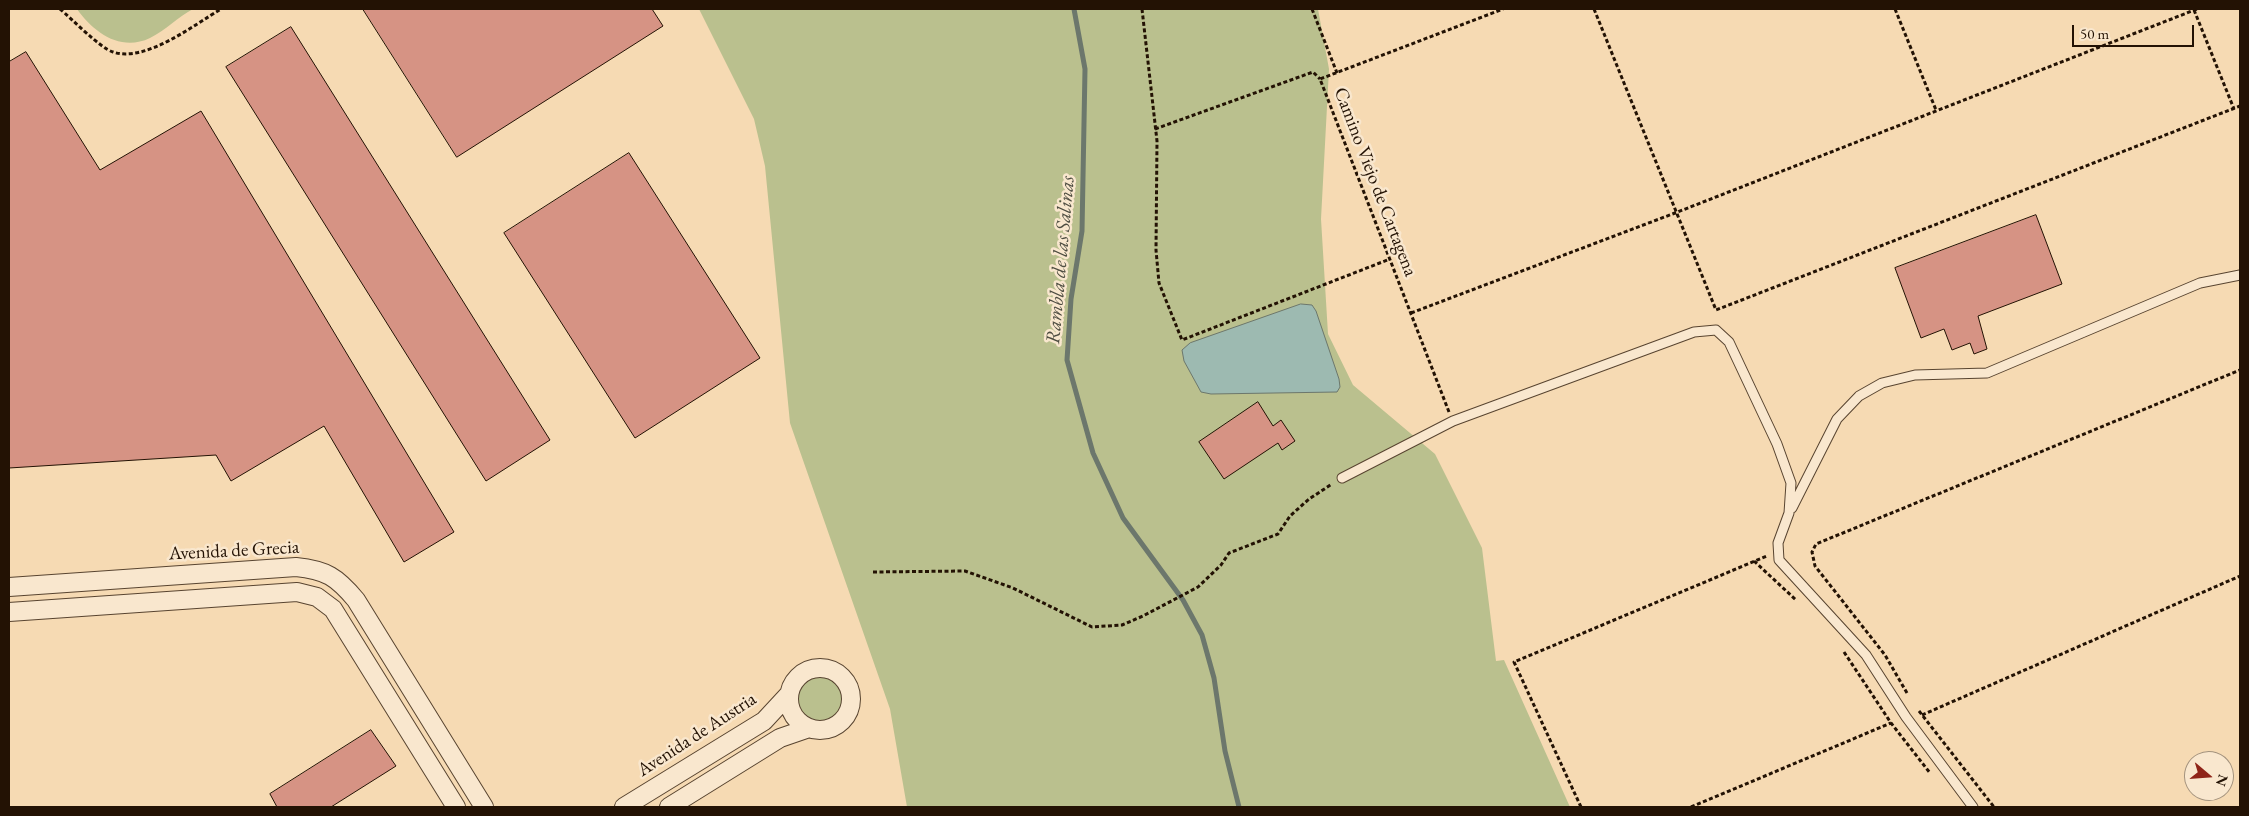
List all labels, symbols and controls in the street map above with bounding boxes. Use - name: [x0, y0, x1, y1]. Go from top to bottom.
- scale bar: [2074, 15, 2196, 47]
- text: 50 m: [2080, 24, 2109, 43]
- street label: Camino Viejo de Cartagena: [1328, 84, 1422, 280]
- water label: Rambla de las Salinas: [1042, 175, 1080, 345]
- street label: Avenida de Grecia: [168, 536, 300, 566]
- street label: Avenida de Austria: [633, 688, 761, 782]
- north arrow: [2184, 751, 2234, 801]
- text: N: [2212, 772, 2233, 788]

